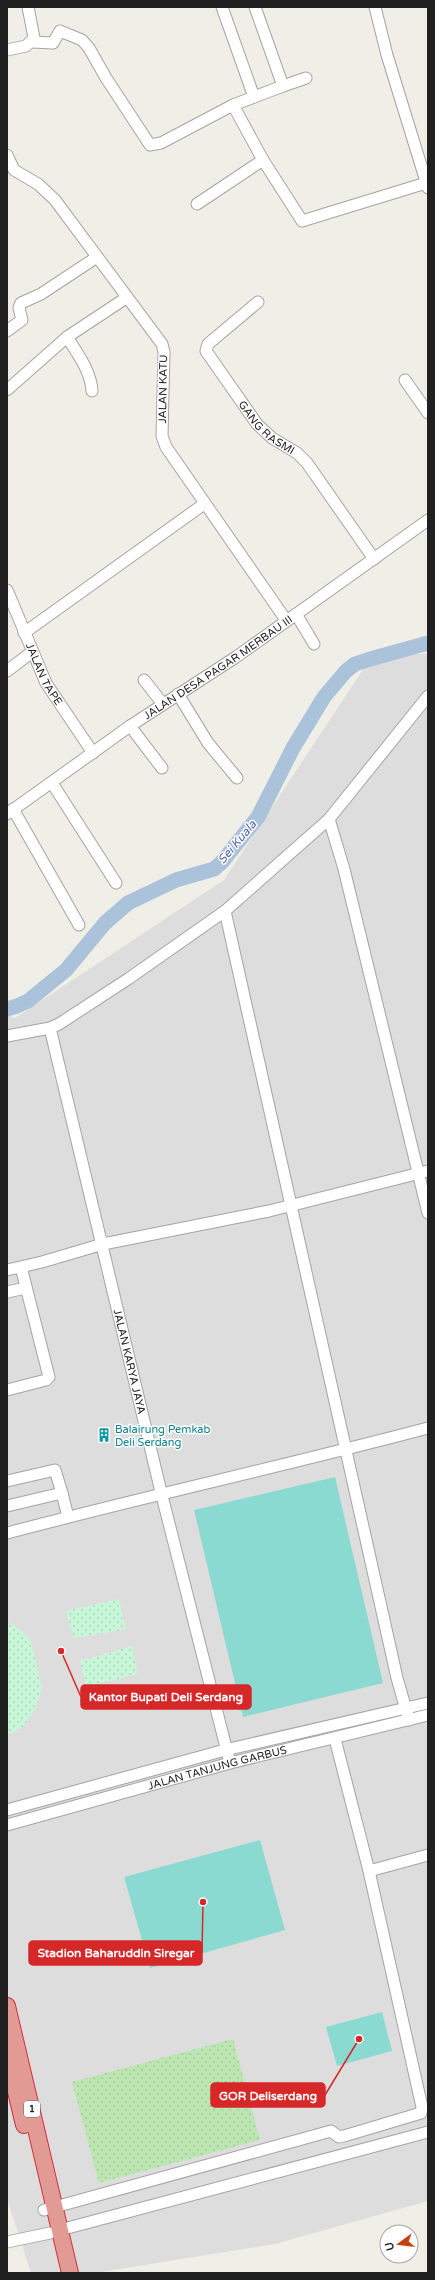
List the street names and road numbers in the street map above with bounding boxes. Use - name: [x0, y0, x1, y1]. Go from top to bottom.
- street label: JALAN KATU: [156, 354, 170, 424]
- street label: GANG RASMI: [236, 398, 297, 457]
- street label: JALAN DESA PAGAR MERBAU III: [141, 612, 295, 722]
- street label: JALAN TAPE: [23, 641, 65, 708]
- street label: JALAN KARYA JAYA: [111, 1308, 149, 1415]
- street label: JALAN TANJUNG GARBUS: [146, 1743, 288, 1792]
- road number: 1: [24, 2101, 40, 2117]

